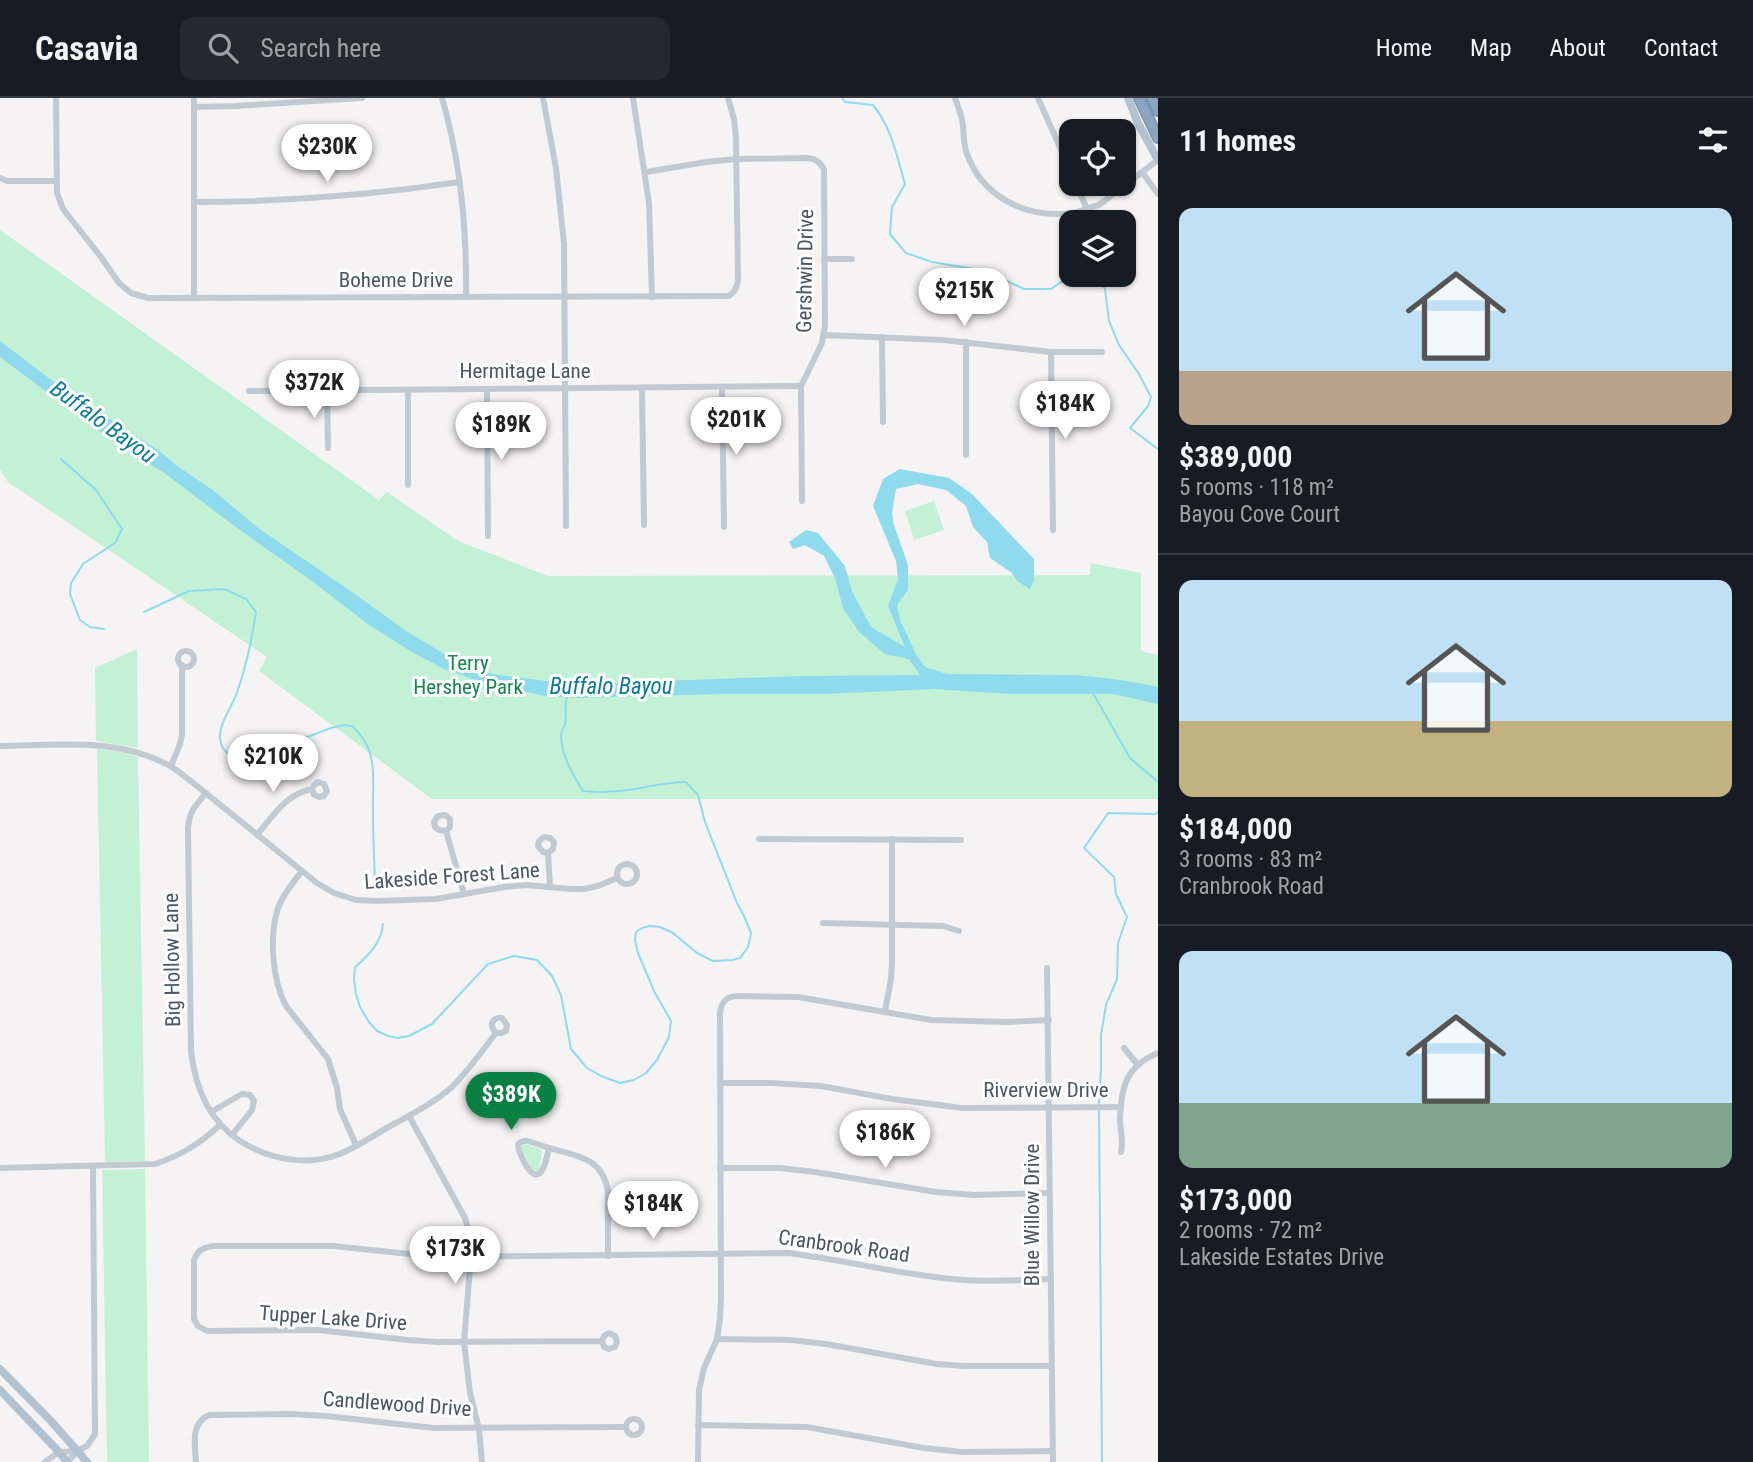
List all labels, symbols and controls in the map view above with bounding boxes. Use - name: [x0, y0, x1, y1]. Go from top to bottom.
- search box: [180, 17, 670, 80]
- text: Casavia: [35, 29, 138, 68]
- icon: search: [204, 29, 242, 67]
- text: Search here: [260, 33, 381, 63]
- text: Home: [1376, 34, 1432, 62]
- text: Map: [1470, 34, 1512, 62]
- text: About: [1550, 34, 1606, 62]
- text: Contact: [1644, 34, 1718, 62]
- map controls: [1059, 119, 1136, 287]
- button: locate: [1059, 119, 1136, 196]
- icon: filters: [1694, 121, 1732, 159]
- text: 11 homes: [1179, 123, 1296, 158]
- pin: $230K: [278, 125, 376, 184]
- text: $230K: [297, 133, 357, 160]
- street label: Gershwin Drive: [792, 209, 818, 333]
- button: layers: [1059, 210, 1136, 287]
- icon: home: [1393, 253, 1519, 379]
- street label: Boheme Drive: [339, 268, 453, 292]
- pin: $215K: [915, 268, 1013, 328]
- text: $215K: [934, 277, 994, 304]
- street label: Hermitage Lane: [459, 359, 591, 383]
- pin: $372K: [265, 360, 363, 420]
- text: $372K: [284, 369, 344, 396]
- water label: Buffalo Bayou: [45, 375, 161, 469]
- pin: $184K: [1016, 382, 1114, 441]
- text: $184K: [1035, 390, 1095, 417]
- pin: $201K: [687, 398, 785, 457]
- pin: $189K: [452, 402, 550, 462]
- text: $201K: [706, 406, 766, 433]
- text: $189K: [471, 411, 531, 438]
- text: $389,000: [1179, 439, 1292, 474]
- text: 5 rooms · 118 m²: [1179, 474, 1334, 501]
- text: Bayou Cove Court: [1179, 501, 1340, 528]
- icon: home: [1393, 625, 1519, 751]
- park label: Terry Hershey Park: [413, 651, 523, 699]
- water label: Buffalo Bayou: [549, 673, 673, 700]
- pin: $210K: [224, 734, 322, 794]
- text: $210K: [243, 743, 303, 770]
- text: $184,000: [1179, 811, 1292, 846]
- text: 3 rooms · 83 m²: [1179, 846, 1322, 873]
- street label: Lakeside Forest Lane: [363, 858, 541, 894]
- text: Cranbrook Road: [1179, 873, 1324, 900]
- street label: Big Hollow Lane: [159, 893, 185, 1027]
- icon: home: [1393, 996, 1519, 1122]
- pin: $389K: [462, 1072, 560, 1132]
- street label: Riverview Drive: [983, 1078, 1109, 1102]
- text: $389K: [481, 1081, 541, 1108]
- pin: $186K: [836, 1110, 934, 1170]
- text: $186K: [855, 1119, 915, 1146]
- street label: Blue Willow Drive: [1020, 1144, 1044, 1286]
- pin: $184K: [604, 1182, 702, 1241]
- text: $173,000: [1179, 1182, 1292, 1217]
- text: $184K: [623, 1190, 683, 1217]
- text: 2 rooms · 72 m²: [1179, 1217, 1322, 1244]
- street label: Cranbrook Road: [777, 1225, 911, 1267]
- pin: $173K: [406, 1226, 504, 1286]
- text: $173K: [425, 1235, 485, 1262]
- text: Lakeside Estates Drive: [1179, 1244, 1384, 1271]
- street label: Tupper Lake Drive: [258, 1301, 408, 1335]
- street label: Candlewood Drive: [322, 1387, 472, 1421]

